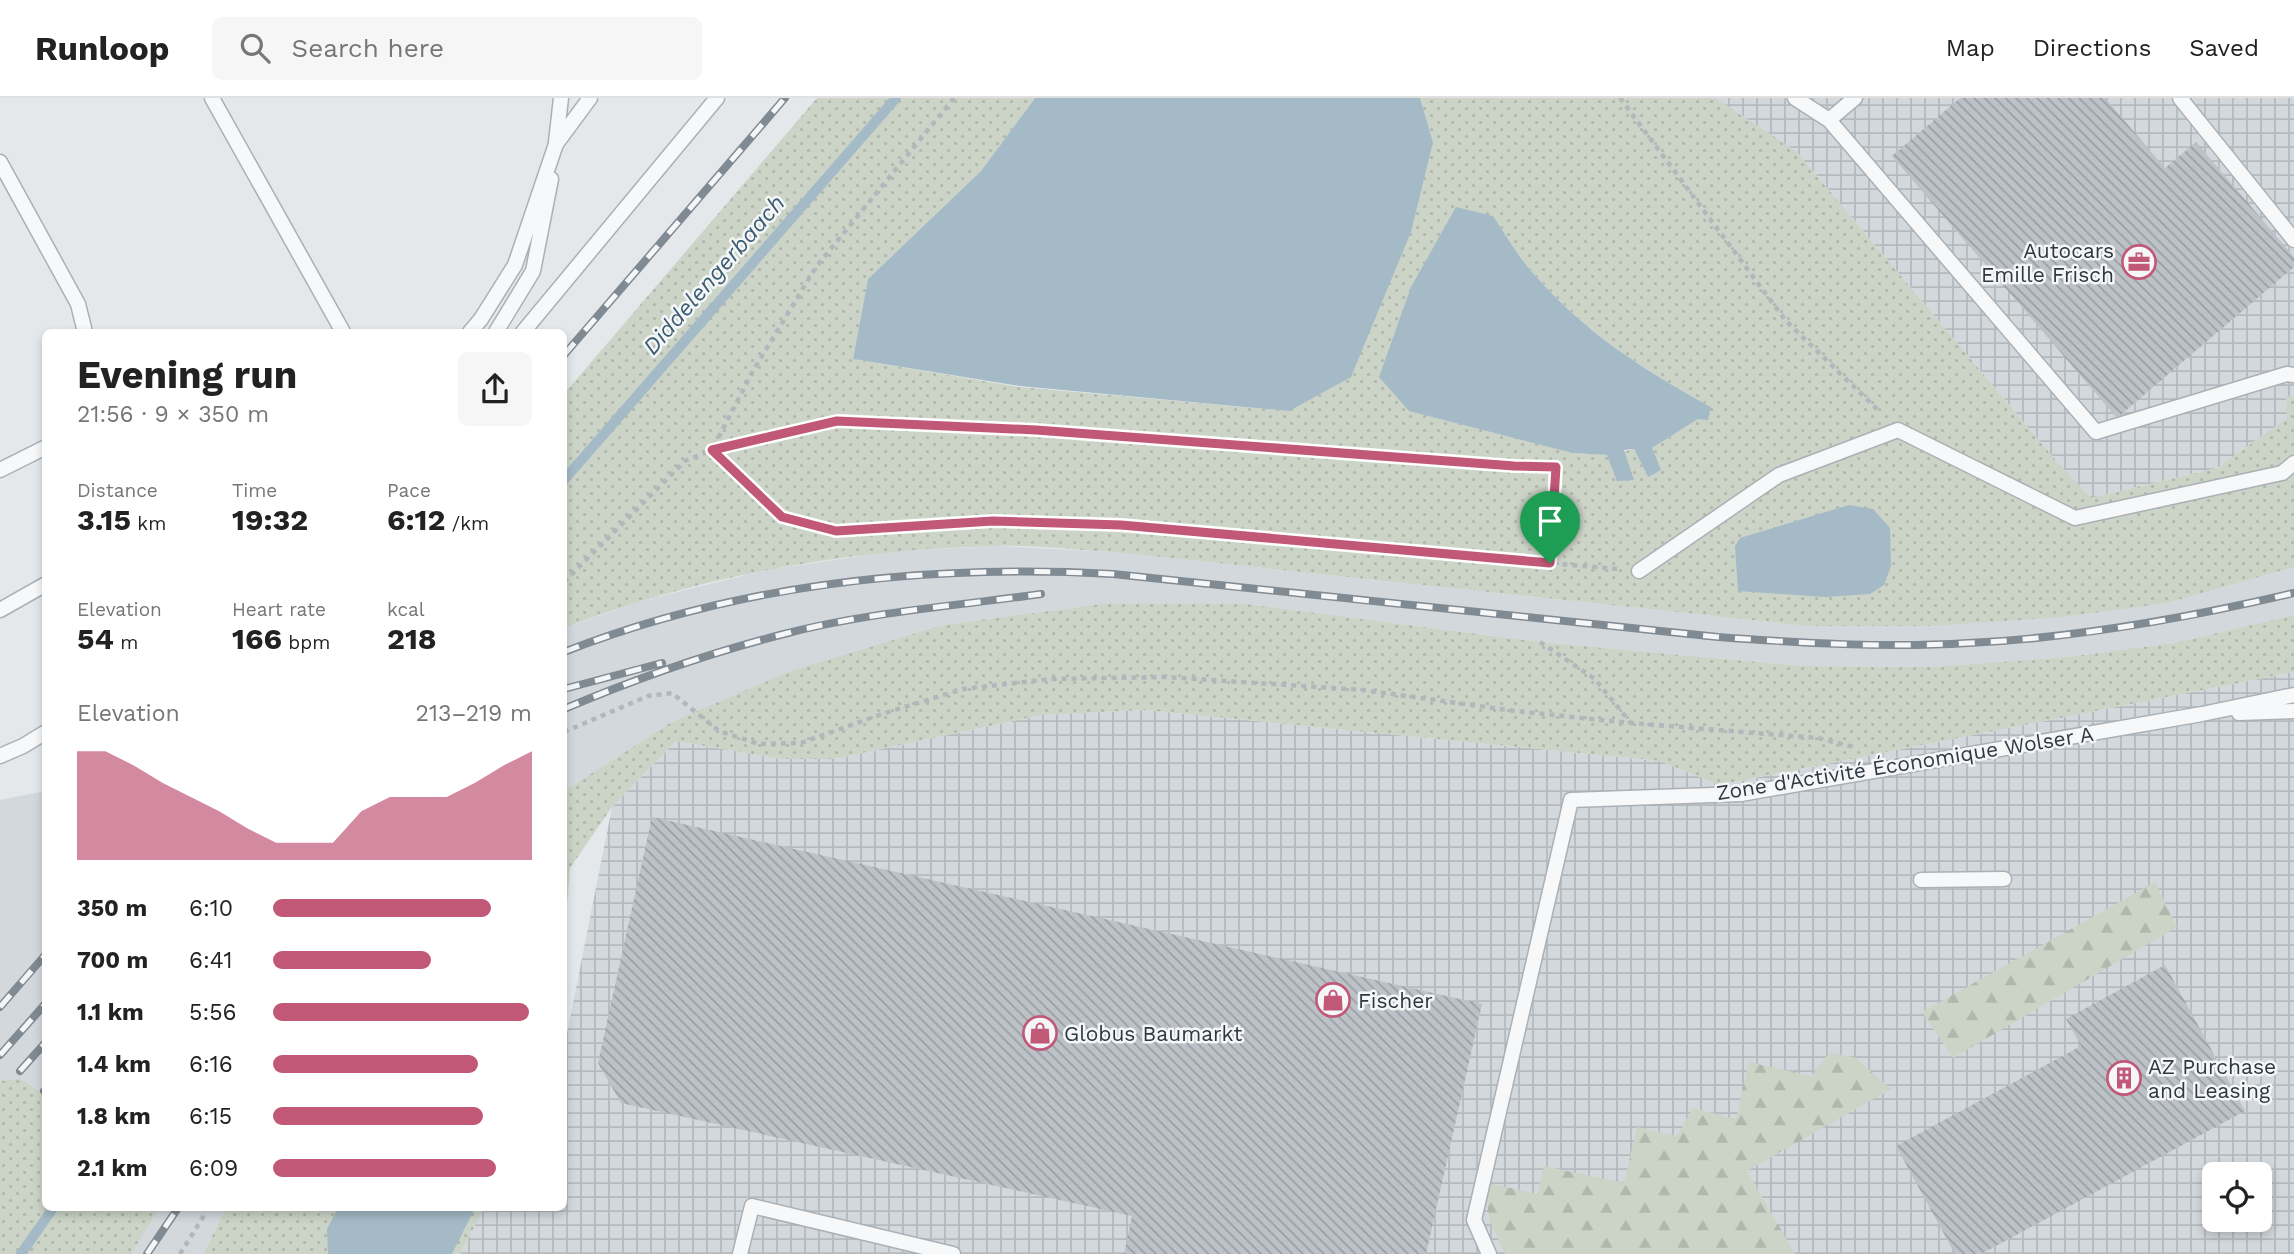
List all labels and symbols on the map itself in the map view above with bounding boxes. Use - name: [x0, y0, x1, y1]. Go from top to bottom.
- water label: Diddelengerbaach: [638, 190, 790, 360]
- place label: Autocars Emille Frisch: [1981, 238, 2114, 287]
- office icon: Autocars Emille Frisch: [2120, 243, 2158, 281]
- pin: [1520, 491, 1580, 563]
- street label: Zone d'Activité Économique Wolser A: [1715, 721, 2095, 805]
- shop icon: Fischer: [1314, 981, 1352, 1019]
- place label: Fischer: [1358, 988, 1433, 1013]
- shop icon: Globus Baumarkt: [1021, 1014, 1059, 1052]
- place label: Globus Baumarkt: [1064, 1021, 1243, 1046]
- place label: AZ Purchase and Leasing: [2148, 1054, 2276, 1103]
- building icon: AZ Purchase and Leasing: [2105, 1059, 2143, 1097]

